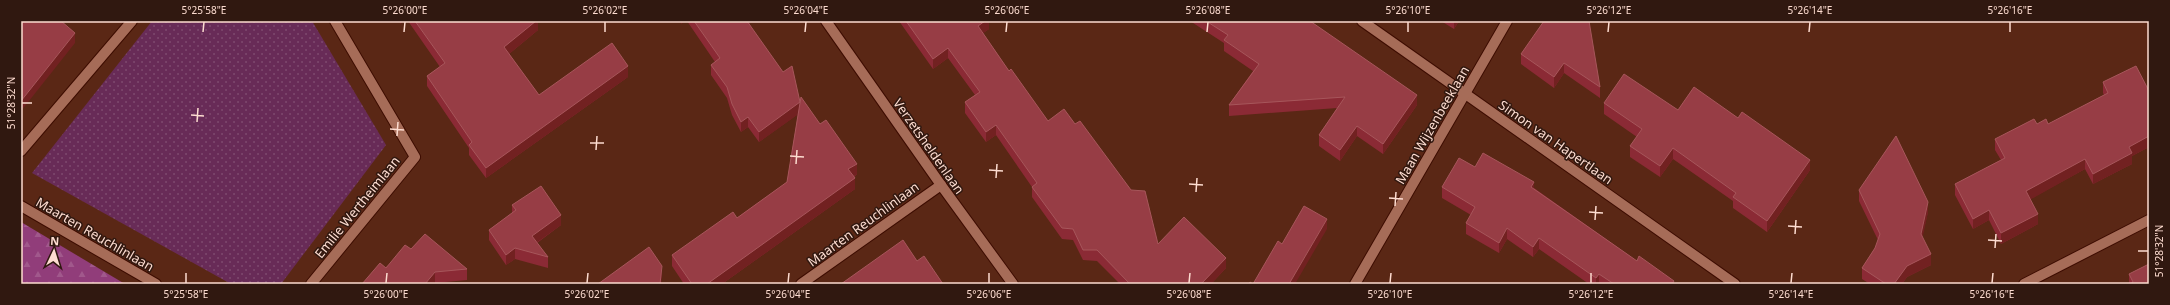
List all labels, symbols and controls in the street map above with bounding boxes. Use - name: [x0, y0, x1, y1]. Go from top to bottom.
- text: 5°25'58"E: [182, 3, 226, 17]
- text: 5°26'00"E: [383, 3, 427, 17]
- text: 5°26'02"E: [583, 3, 627, 17]
- text: 5°26'04"E: [784, 3, 828, 17]
- text: 5°26'06"E: [985, 3, 1029, 17]
- text: 5°26'08"E: [1186, 3, 1230, 17]
- text: 5°26'10"E: [1386, 3, 1430, 17]
- text: 5°26'12"E: [1587, 3, 1631, 17]
- text: 5°26'14"E: [1788, 3, 1832, 17]
- text: 5°26'16"E: [1988, 3, 2032, 17]
- street label: Maan Wijzenbeeklaan: [1391, 63, 1473, 187]
- text: 51°28'32"N: [4, 77, 18, 129]
- street label: Verzetsheldenlaan: [889, 95, 969, 197]
- street label: Simon van Hapertlaan: [1495, 96, 1617, 188]
- street label: Emilie Wertheimlaan: [310, 152, 404, 262]
- street label: Maarten Reuchlinlaan: [804, 177, 922, 271]
- street label: Maarten Reuchlinlaan: [33, 193, 157, 275]
- text: 51°28'32"N: [2152, 225, 2166, 277]
- north arrow: [34, 231, 74, 271]
- text: N: [50, 233, 60, 248]
- text: 5°25'58"E: [164, 287, 208, 301]
- text: 5°26'00"E: [364, 287, 408, 301]
- text: 5°26'02"E: [565, 287, 609, 301]
- text: 5°26'04"E: [766, 287, 810, 301]
- text: 5°26'06"E: [967, 287, 1011, 301]
- text: 5°26'08"E: [1167, 287, 1211, 301]
- text: 5°26'10"E: [1368, 287, 1412, 301]
- text: 5°26'12"E: [1569, 287, 1613, 301]
- text: 5°26'14"E: [1769, 287, 1813, 301]
- text: 5°26'16"E: [1970, 287, 2014, 301]

